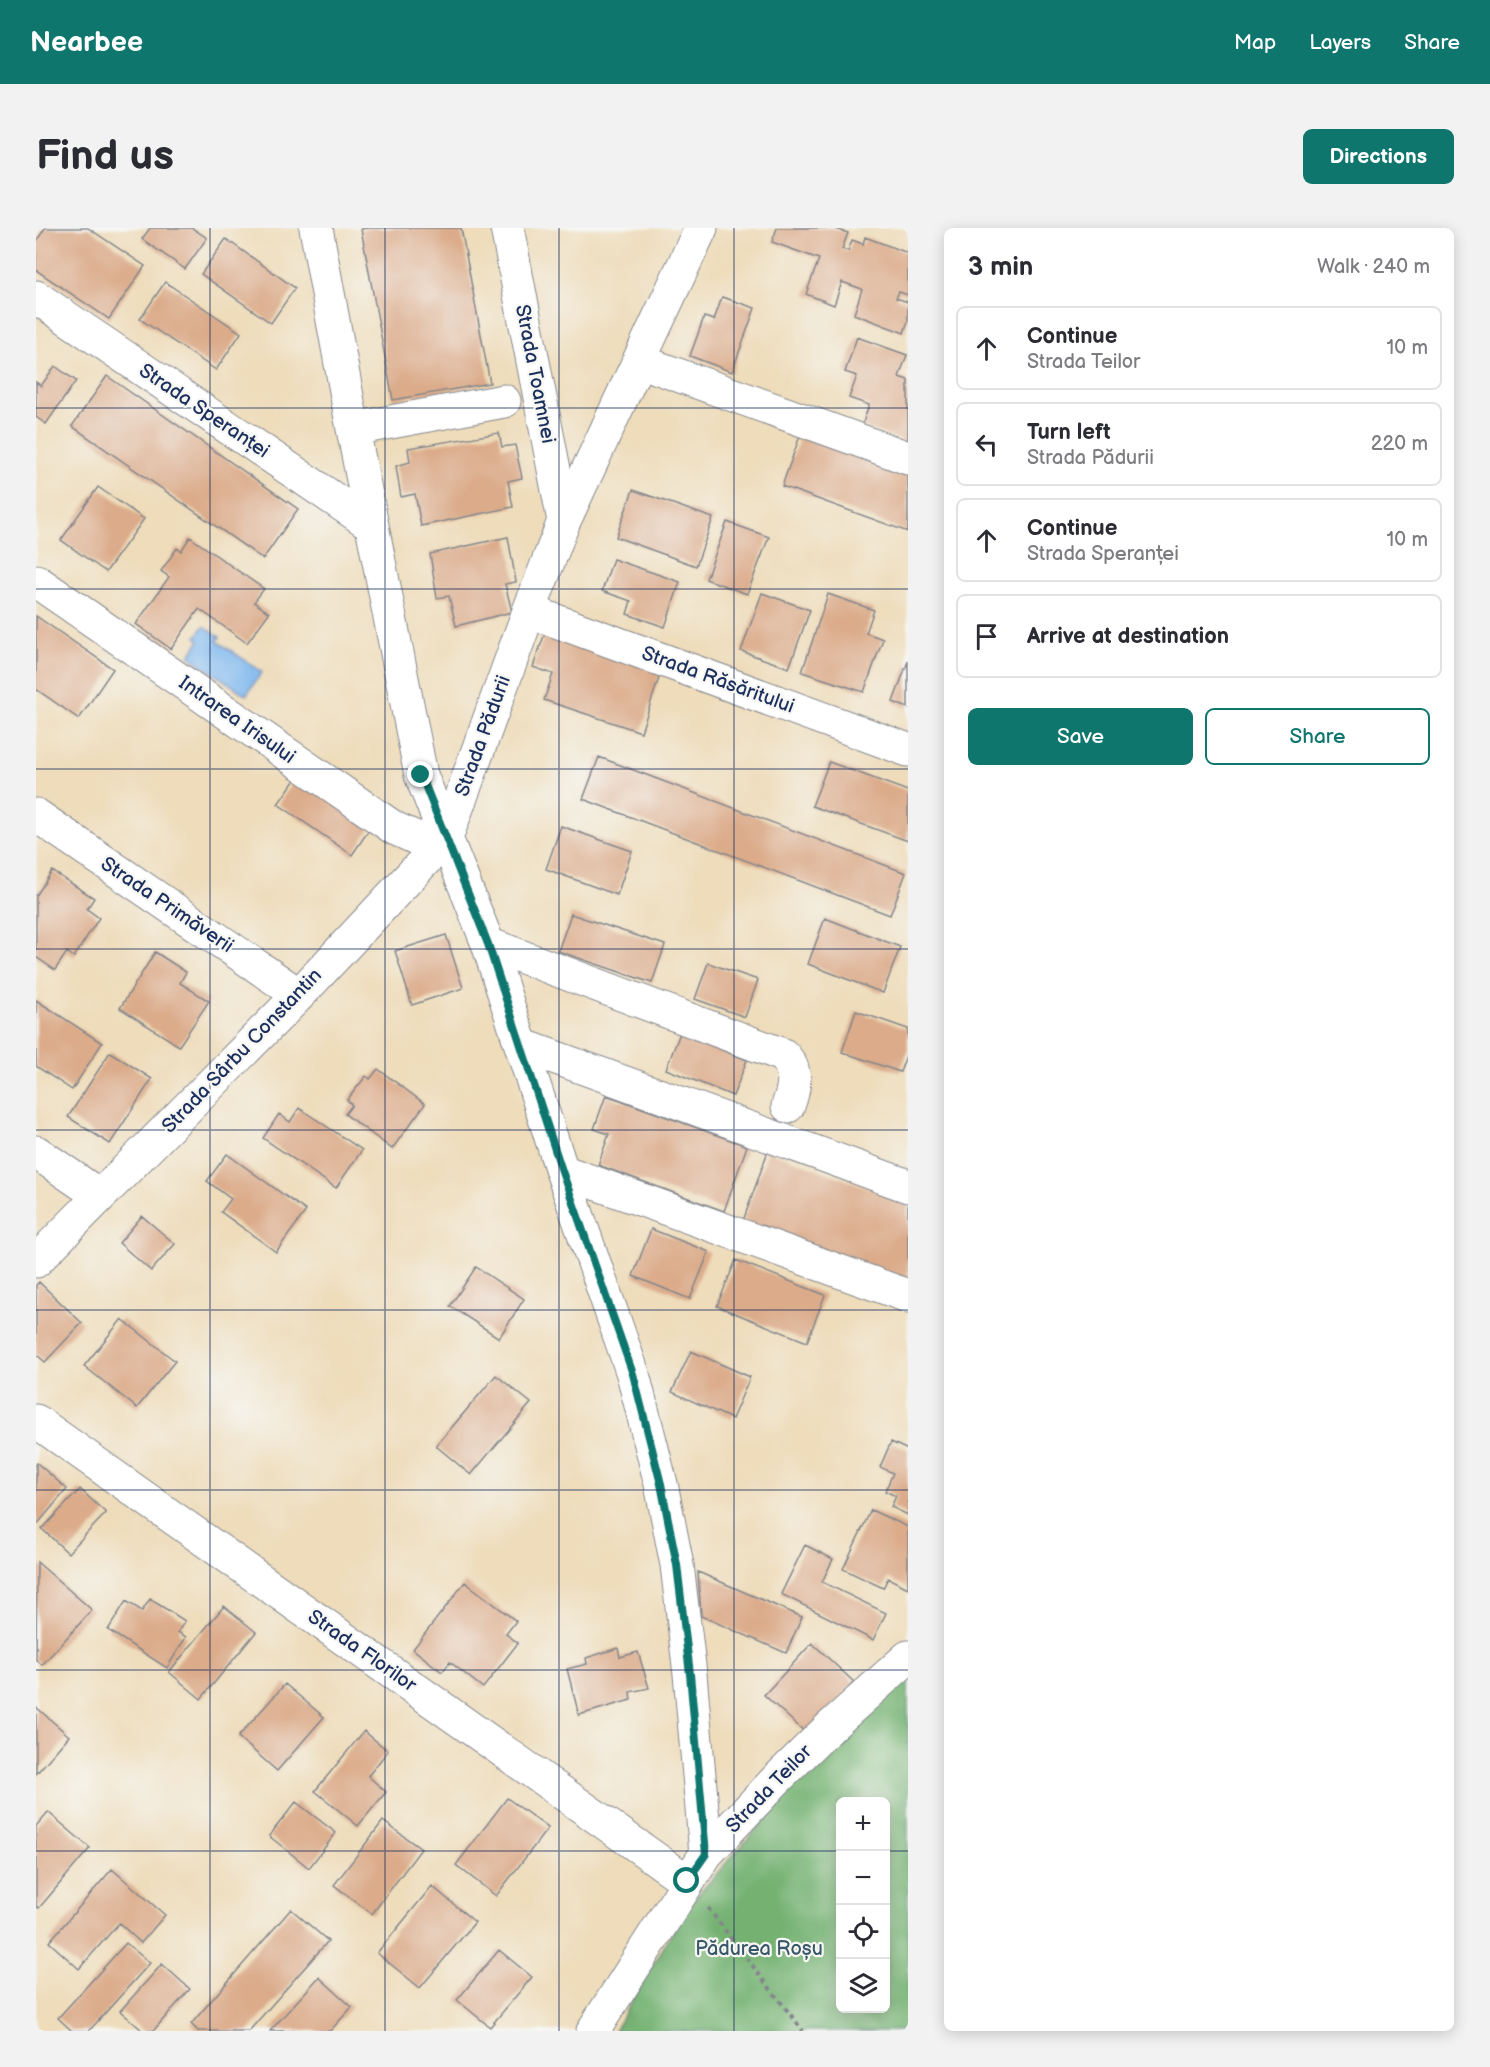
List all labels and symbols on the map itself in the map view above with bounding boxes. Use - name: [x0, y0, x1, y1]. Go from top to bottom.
- street label: Strada Toamnei: [510, 303, 560, 445]
- street label: Strada Speranței: [134, 359, 274, 463]
- street label: Strada Răsăritului: [638, 641, 798, 719]
- street label: Intrarea Irisului: [174, 671, 300, 769]
- street label: Strada Pădurii: [450, 672, 516, 800]
- route end: [407, 761, 433, 787]
- street label: Strada Primăverii: [96, 852, 238, 958]
- street label: Strada Sârbu Constantin: [157, 964, 327, 1138]
- street label: Strada Florilor: [303, 1605, 422, 1698]
- street label: Strada Teilor: [721, 1739, 818, 1838]
- route start: [673, 1867, 699, 1893]
- park label: Pădurea Roșu: [695, 1937, 823, 1961]

